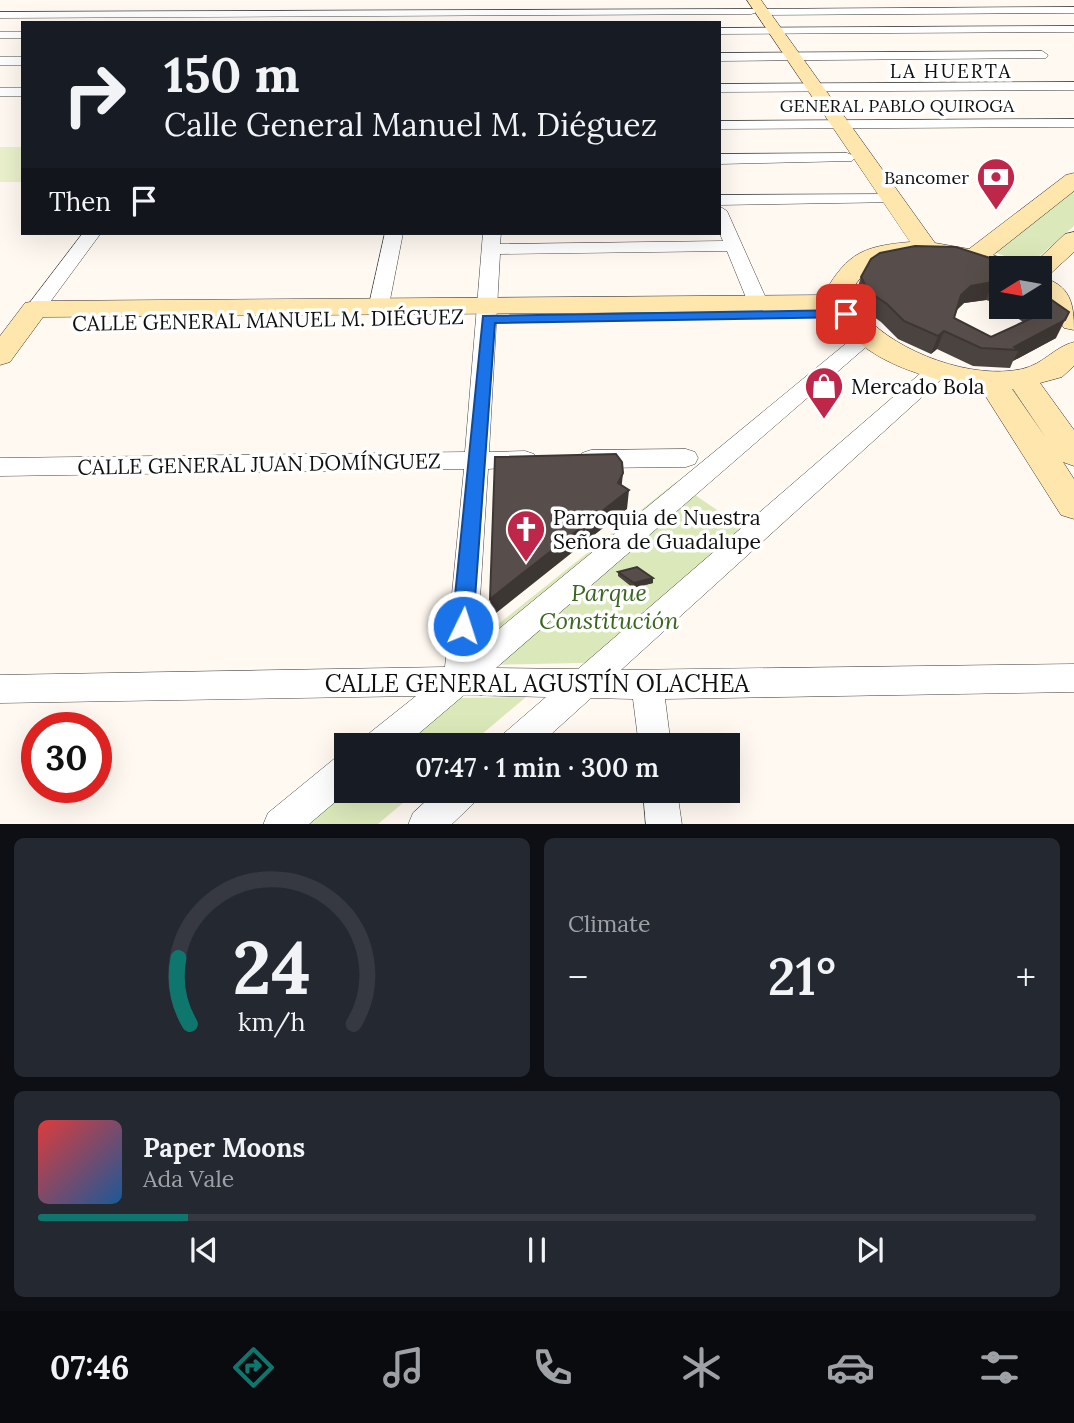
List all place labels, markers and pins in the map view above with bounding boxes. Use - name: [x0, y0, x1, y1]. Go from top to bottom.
- bank icon: Bancomer: [975, 156, 1017, 211]
- place label: Bancomer: [884, 166, 969, 189]
- pin: [816, 284, 876, 344]
- shop icon: Mercado Bola: [803, 365, 845, 420]
- place label: Mercado Bola: [851, 373, 985, 400]
- place label: Parroquia de Nuestra Señora de Guadalupe: [553, 504, 761, 555]
- church icon: Parroquia de Nuestra Señora de Guadalupe: [505, 508, 547, 563]

